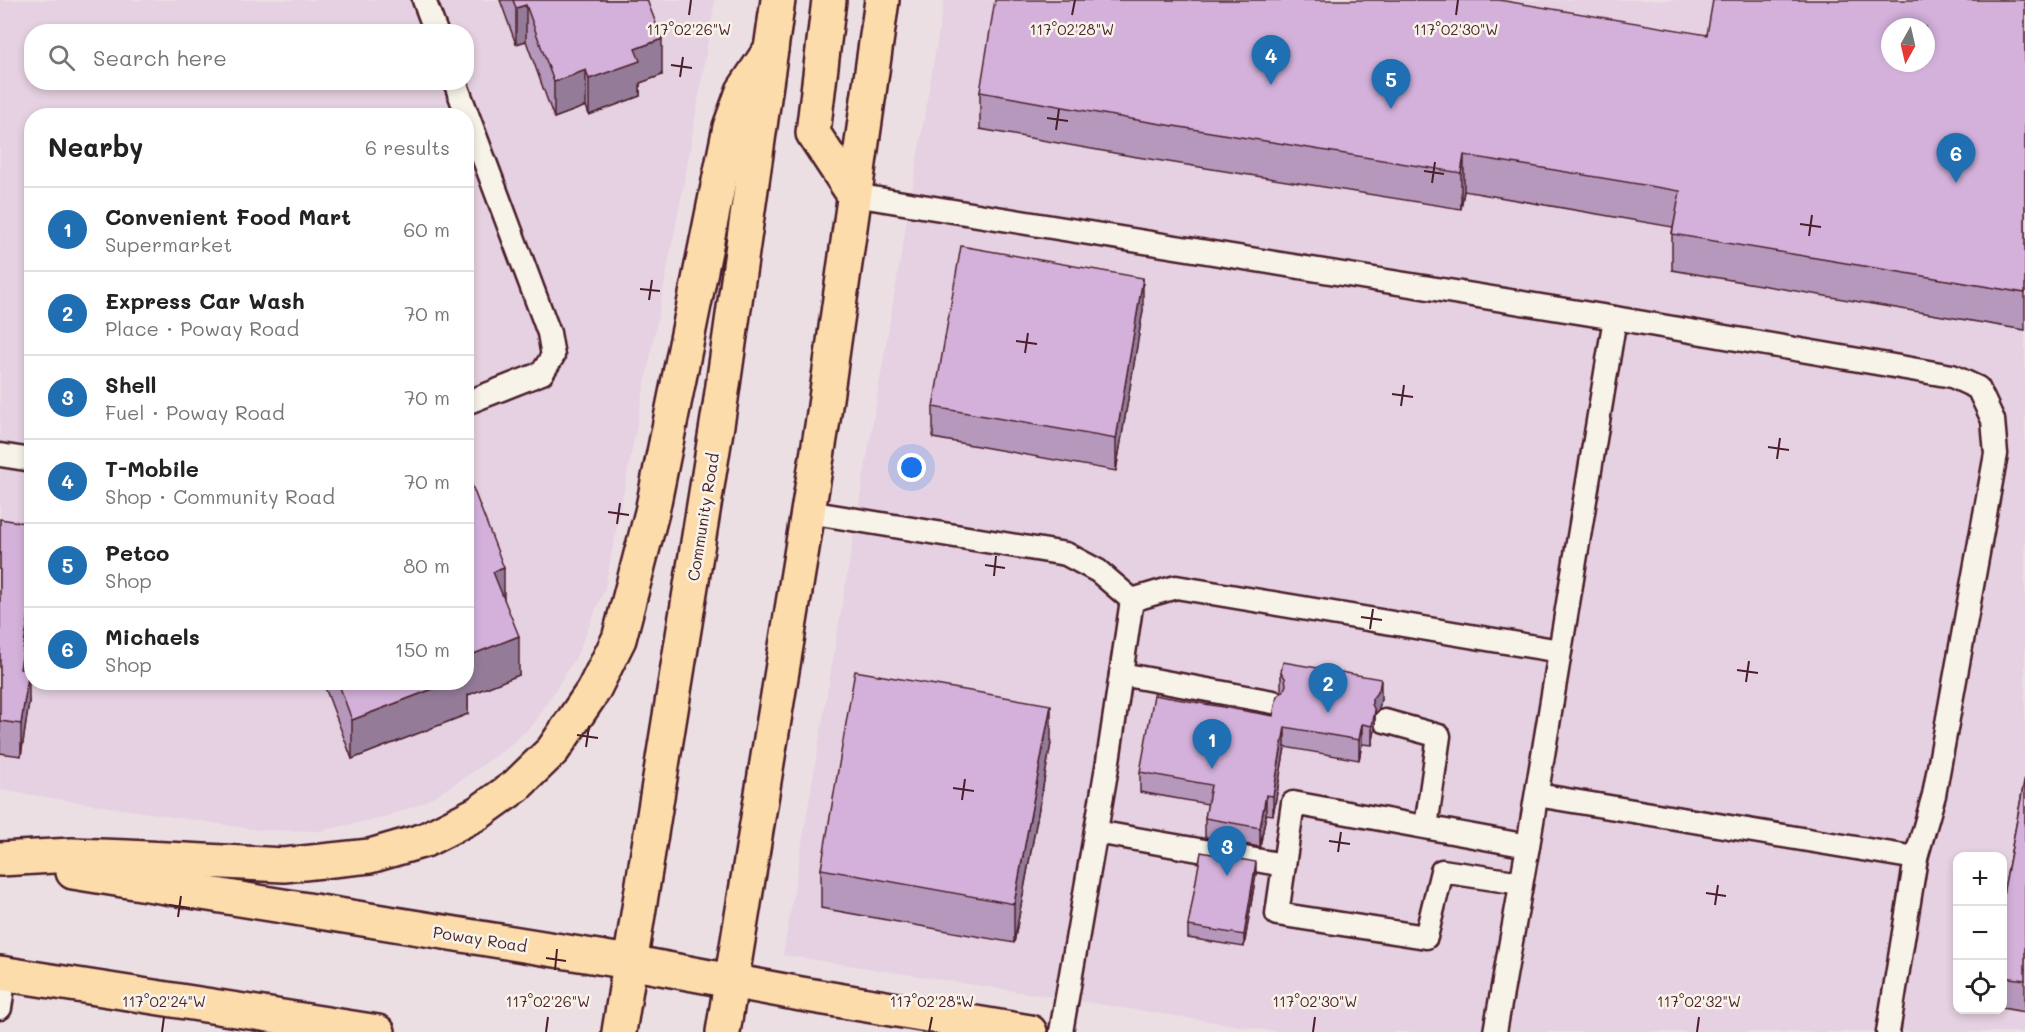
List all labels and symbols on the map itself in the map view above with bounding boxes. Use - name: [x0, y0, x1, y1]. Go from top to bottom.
- north arrow: [1881, 18, 1935, 72]
- text: 117°02'26"W: [647, 19, 731, 39]
- text: 117°02'28"W: [1030, 19, 1114, 39]
- text: 117°02'30"W: [1414, 19, 1498, 39]
- pin: 4: [1252, 36, 1290, 85]
- pin: 5: [1372, 60, 1410, 109]
- pin: 6: [1936, 134, 1976, 183]
- street label: Community Road: [682, 451, 723, 582]
- your location: [897, 453, 926, 482]
- pin: 2: [1308, 664, 1348, 713]
- pin: 1: [1192, 720, 1232, 769]
- pin: 3: [1208, 826, 1246, 876]
- street label: Poway Road: [432, 921, 529, 956]
- text: 117°02'24"W: [122, 991, 206, 1011]
- text: 117°02'26"W: [506, 991, 590, 1011]
- text: 117°02'28"W: [890, 991, 974, 1011]
- text: 117°02'30"W: [1273, 991, 1357, 1011]
- text: 117°02'32"W: [1657, 991, 1741, 1011]

